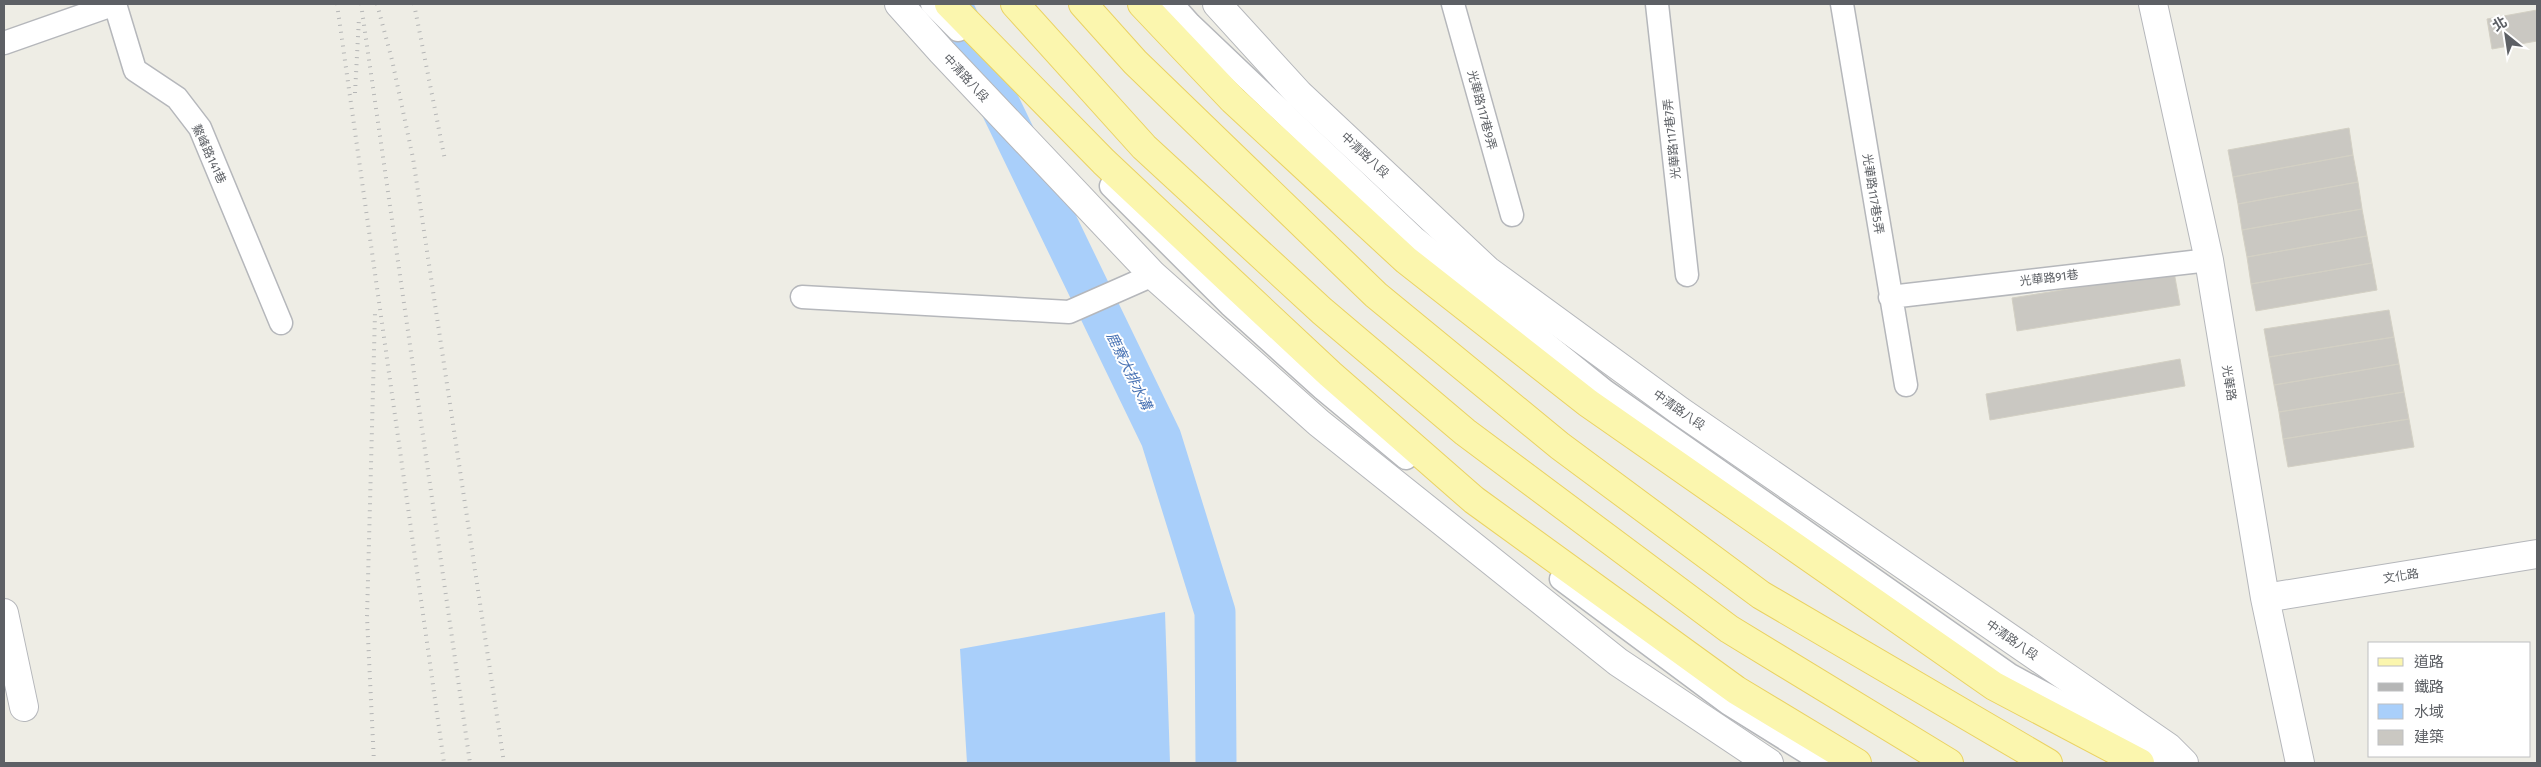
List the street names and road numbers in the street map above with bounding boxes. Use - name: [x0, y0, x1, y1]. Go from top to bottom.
- street label: 中清路八段: [940, 51, 992, 105]
- street label: 光華路117巷9弄: [1465, 69, 1499, 151]
- street label: 光華路117巷7弄: [1661, 98, 1683, 180]
- street label: 鰲峰路141巷: [189, 122, 229, 186]
- street label: 中清路八段: [1338, 129, 1392, 181]
- street label: 光華路117巷5弄: [1860, 153, 1886, 235]
- street label: 光華路91巷: [2019, 267, 2079, 289]
- street label: 光華路: [2219, 364, 2239, 402]
- street label: 中清路八段: [1650, 387, 1708, 433]
- street label: 文化路: [2382, 566, 2420, 586]
- street label: 中清路八段: [1983, 617, 2041, 663]

